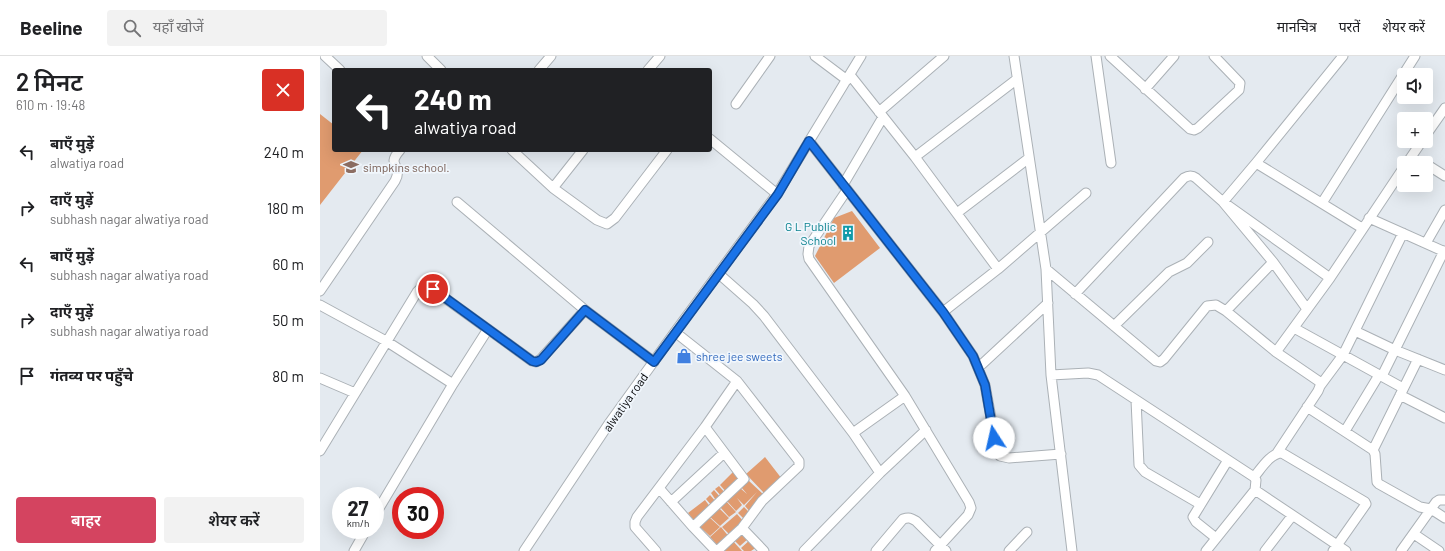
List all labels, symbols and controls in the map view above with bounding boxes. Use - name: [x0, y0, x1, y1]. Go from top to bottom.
- search box: [107, 10, 387, 46]
- text: Beeline: [20, 16, 83, 39]
- icon: search: [121, 17, 143, 39]
- text: यहाँ खोजें: [153, 17, 204, 35]
- text: मानचित्र: [1277, 18, 1317, 35]
- text: परतें: [1339, 18, 1360, 35]
- text: शेयर करें: [1382, 18, 1425, 35]
- text: 2 मिनट: [16, 67, 83, 96]
- map controls: [1397, 68, 1433, 192]
- button: sound: [1397, 68, 1433, 104]
- button: close: [262, 69, 304, 111]
- text: 240 m: [414, 82, 492, 116]
- icon: left: [348, 84, 400, 136]
- text: 610 m · 19:48: [16, 97, 85, 113]
- button: +: [1397, 112, 1433, 148]
- text: alwatiya road: [414, 116, 517, 138]
- text: बाएँ मुड़ें: [50, 134, 94, 152]
- icon: left: [16, 141, 38, 163]
- text: 240 m: [264, 143, 304, 161]
- text: alwatiya road: [50, 155, 124, 171]
- button: −: [1397, 156, 1433, 192]
- school or university icon: simpkins school.: [342, 158, 360, 176]
- place label: simpkins school.: [363, 160, 450, 174]
- text: दाएँ मुड़ें: [50, 190, 93, 208]
- icon: right: [16, 197, 38, 219]
- text: 180 m: [267, 199, 304, 217]
- text: subhash nagar alwatiya road: [50, 211, 208, 227]
- place label: G L Public School: [785, 219, 836, 247]
- building icon: G L Public School: [839, 224, 857, 242]
- text: बाएँ मुड़ें: [50, 246, 94, 264]
- icon: left: [16, 253, 38, 275]
- text: 60 m: [272, 255, 304, 273]
- text: subhash nagar alwatiya road: [50, 267, 208, 283]
- pin: [416, 272, 450, 306]
- icon: arrive: [422, 278, 444, 300]
- text: दाएँ मुड़ें: [50, 302, 93, 320]
- icon: right: [16, 309, 38, 331]
- text: 50 m: [272, 311, 304, 329]
- text: subhash nagar alwatiya road: [50, 323, 208, 339]
- shop icon: shree jee sweets: [675, 347, 693, 365]
- place label: shree jee sweets: [696, 349, 783, 363]
- icon: arrive: [16, 365, 38, 387]
- text: गंतव्य पर पहुँचे: [50, 366, 133, 384]
- text: 80 m: [272, 367, 304, 385]
- street label: alwatiya road: [600, 370, 650, 434]
- position arrow: [973, 417, 1015, 459]
- speed limit sign: 30: [392, 487, 444, 539]
- text: 27: [347, 496, 369, 520]
- button: बाहर: [16, 497, 156, 543]
- button: शेयर करें: [164, 497, 304, 543]
- text: km/h: [347, 517, 369, 529]

